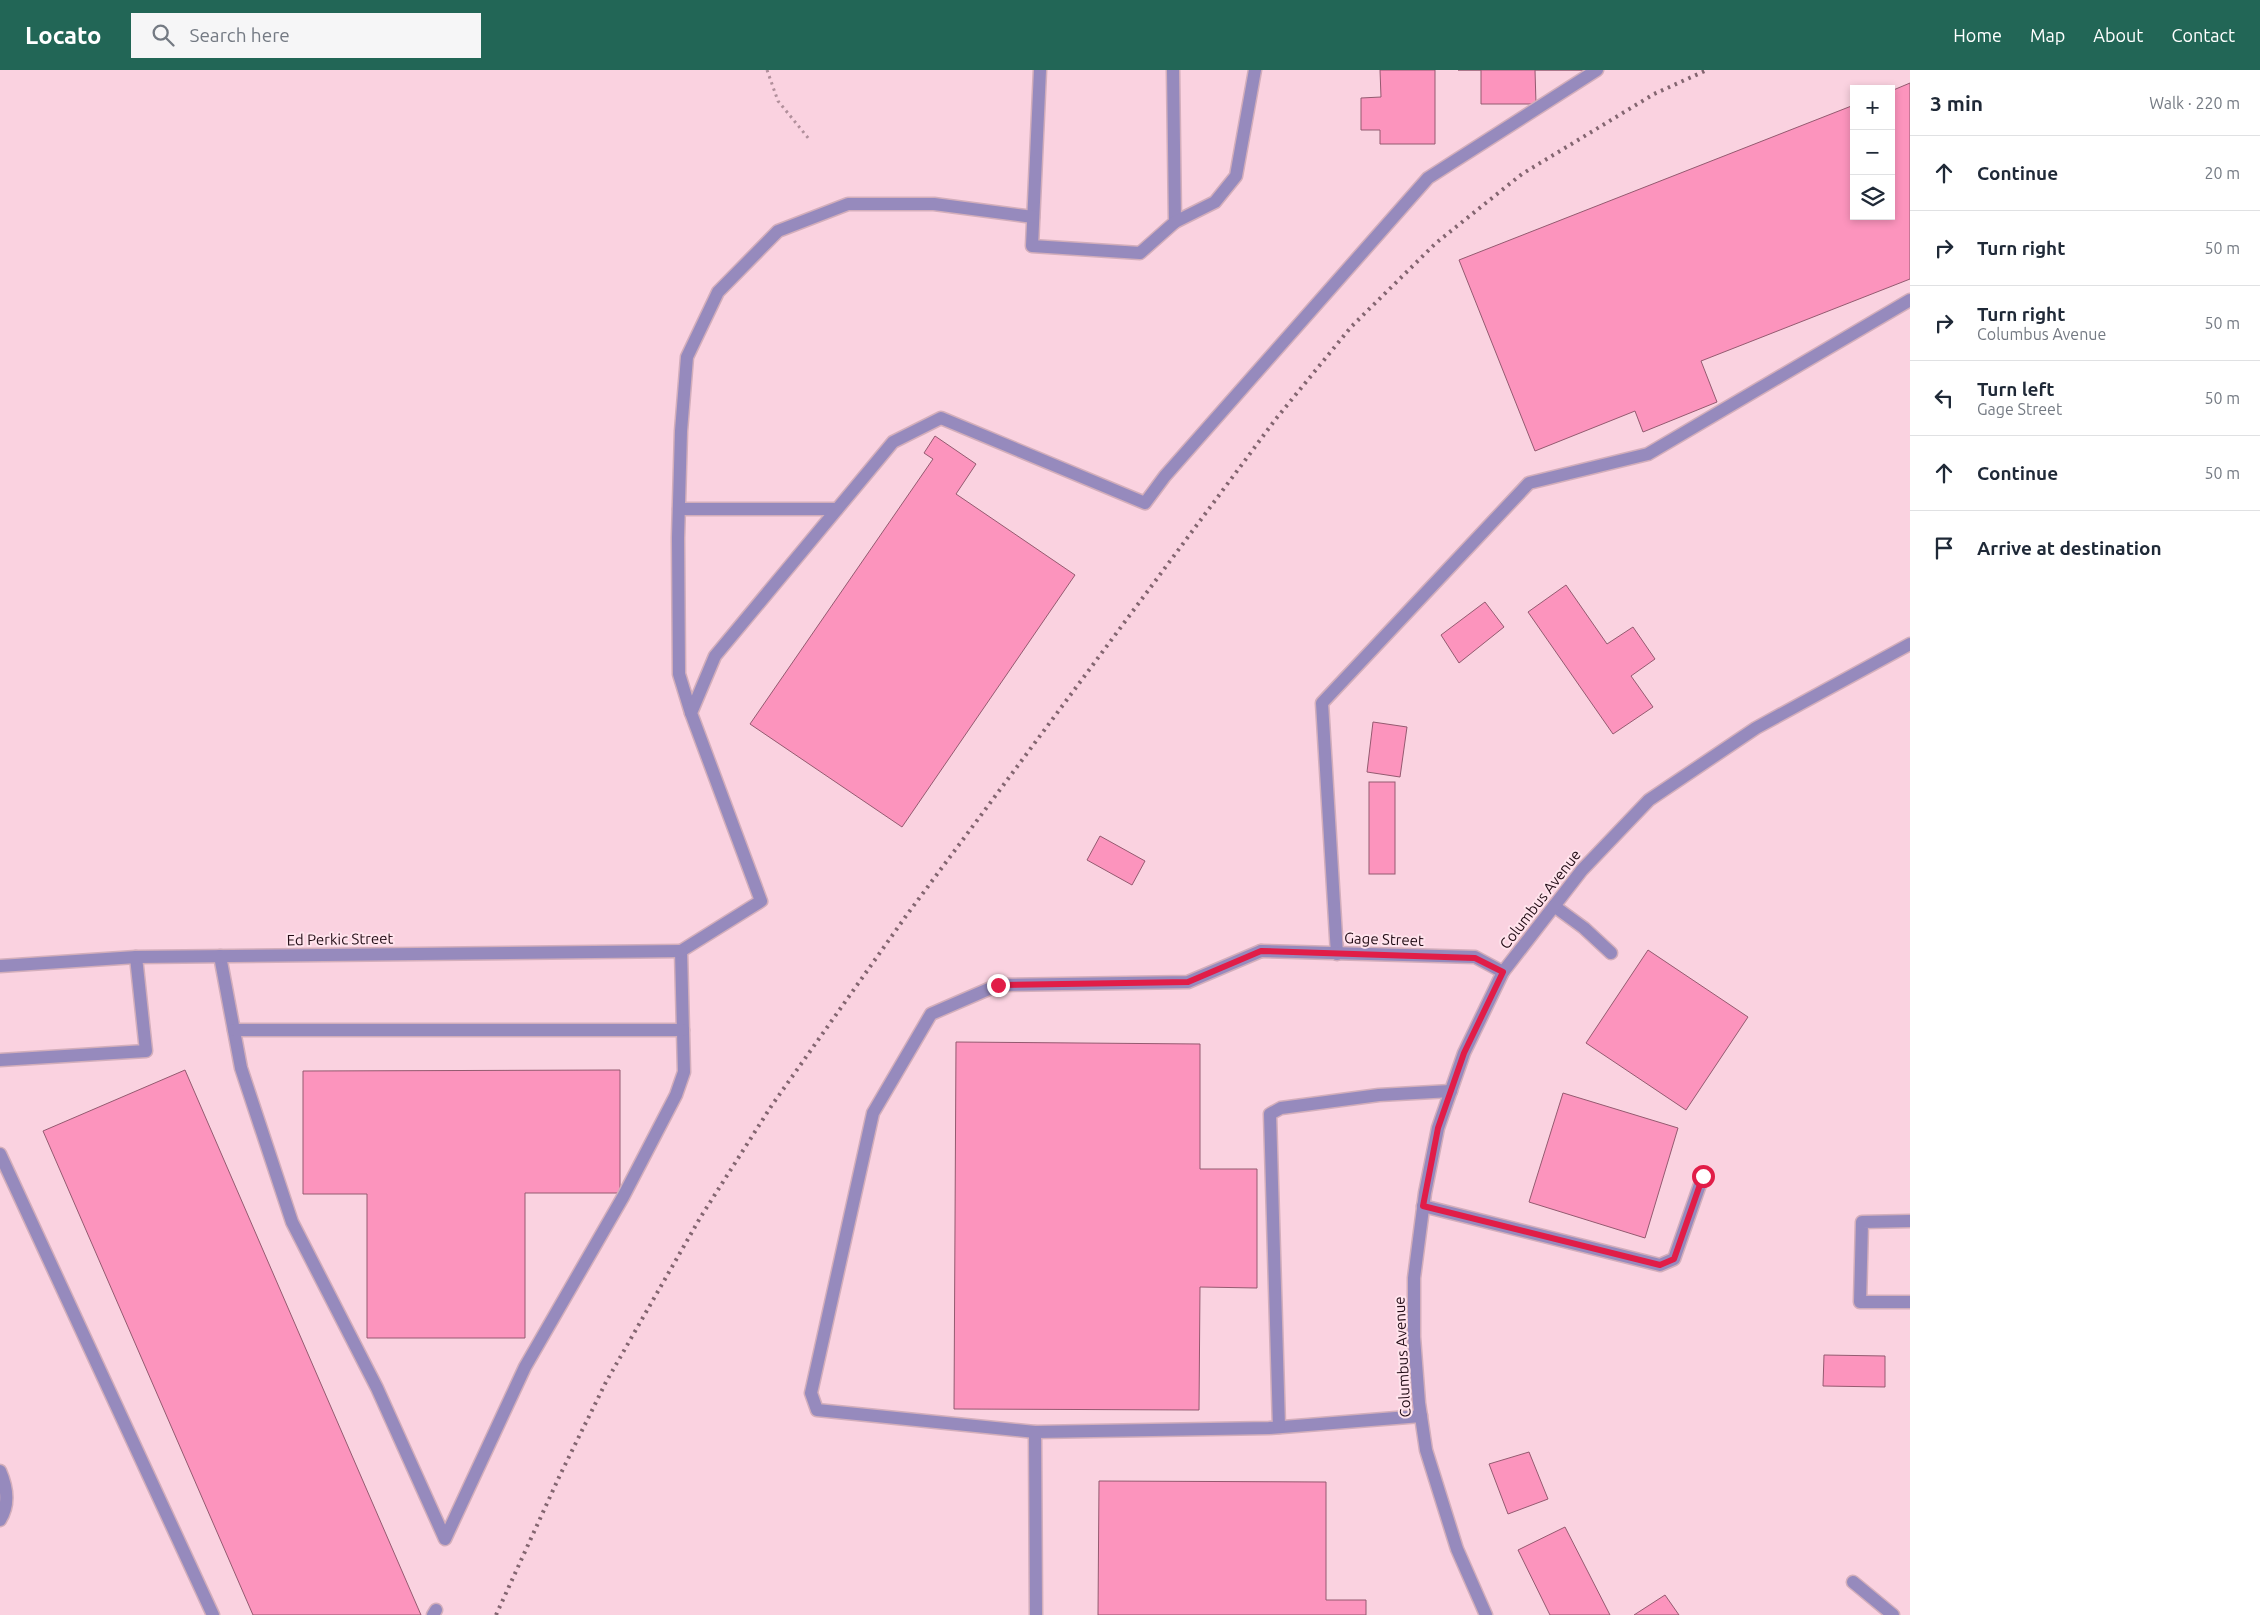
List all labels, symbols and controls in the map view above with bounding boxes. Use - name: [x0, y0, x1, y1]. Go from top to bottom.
- search box: [131, 13, 481, 58]
- icon: search: [149, 21, 177, 49]
- text: Locato: [25, 22, 101, 49]
- text: Search here: [189, 24, 290, 46]
- text: Home: [1953, 25, 2002, 45]
- text: Map: [2030, 25, 2065, 45]
- text: About: [2093, 25, 2143, 45]
- text: Contact: [2171, 25, 2235, 45]
- map controls: [1850, 85, 1895, 220]
- button: +: [1850, 85, 1895, 130]
- text: 3 min: [1930, 91, 1983, 115]
- text: Walk · 220 m: [2149, 94, 2240, 112]
- button: −: [1850, 130, 1895, 175]
- icon: ahead: [1930, 159, 1958, 187]
- text: Continue: [1977, 162, 2058, 184]
- text: 20 m: [2204, 164, 2240, 182]
- button: layers: [1850, 175, 1895, 220]
- icon: right: [1930, 234, 1958, 262]
- text: Turn right: [1977, 237, 2065, 259]
- text: 50 m: [2204, 239, 2240, 257]
- text: Turn right: [1977, 303, 2065, 325]
- icon: right: [1930, 309, 1958, 337]
- text: 50 m: [2204, 314, 2240, 332]
- text: Columbus Avenue: [1977, 325, 2106, 343]
- text: Turn left: [1977, 378, 2055, 400]
- icon: left: [1930, 384, 1958, 412]
- text: 50 m: [2204, 389, 2240, 407]
- text: Gage Street: [1977, 400, 2062, 418]
- icon: ahead: [1930, 459, 1958, 487]
- text: Continue: [1977, 462, 2058, 484]
- text: 50 m: [2204, 464, 2240, 482]
- icon: arrive: [1930, 534, 1958, 562]
- text: Arrive at destination: [1977, 537, 2162, 559]
- street label: Columbus Avenue: [1496, 846, 1584, 952]
- street label: Gage Street: [1344, 929, 1424, 949]
- street label: Ed Perkic Street: [287, 930, 394, 948]
- route end: [987, 974, 1010, 997]
- route start: [1692, 1165, 1715, 1188]
- street label: Columbus Avenue: [1390, 1296, 1414, 1418]

